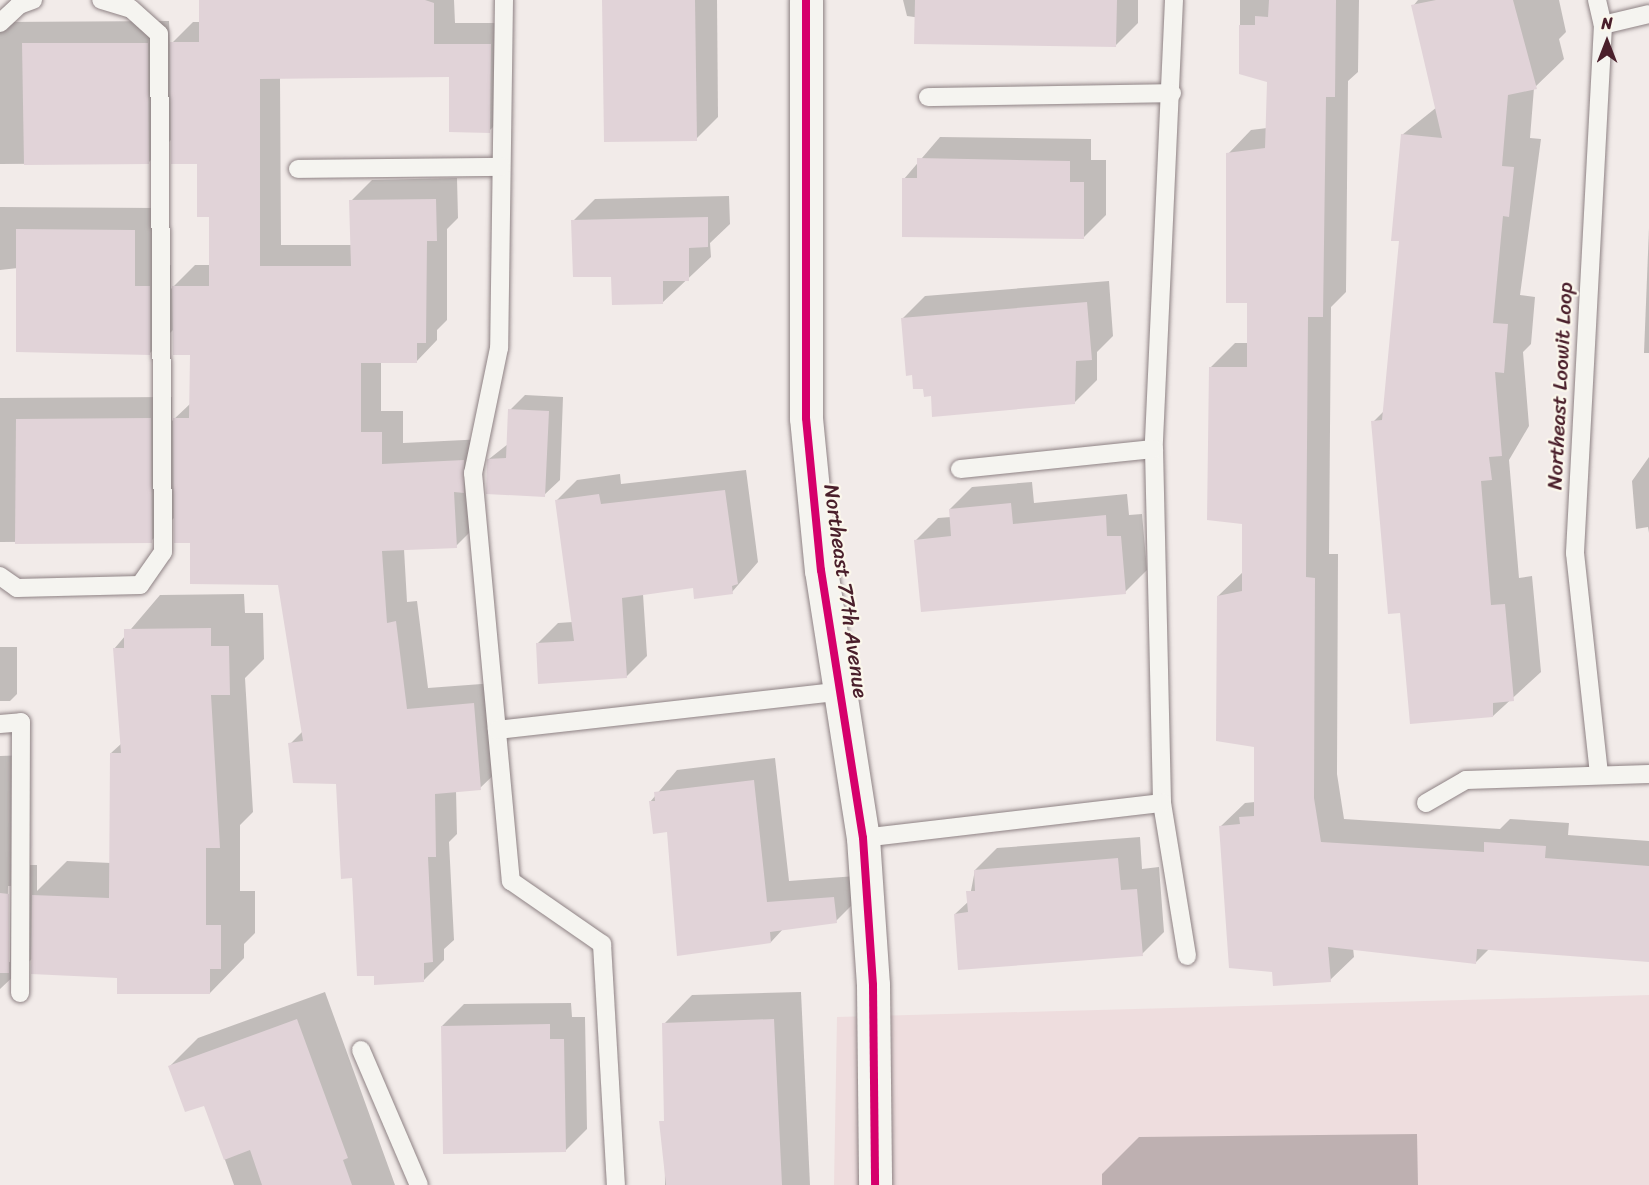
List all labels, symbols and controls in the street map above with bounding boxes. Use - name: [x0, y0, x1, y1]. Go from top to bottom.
- text: N: [1601, 9, 1613, 38]
- north arrow: [1577, 12, 1637, 72]
- street label: Northeast Loowit Loop: [1542, 282, 1578, 490]
- street label: Northeast 77th Avenue: [818, 482, 874, 700]

